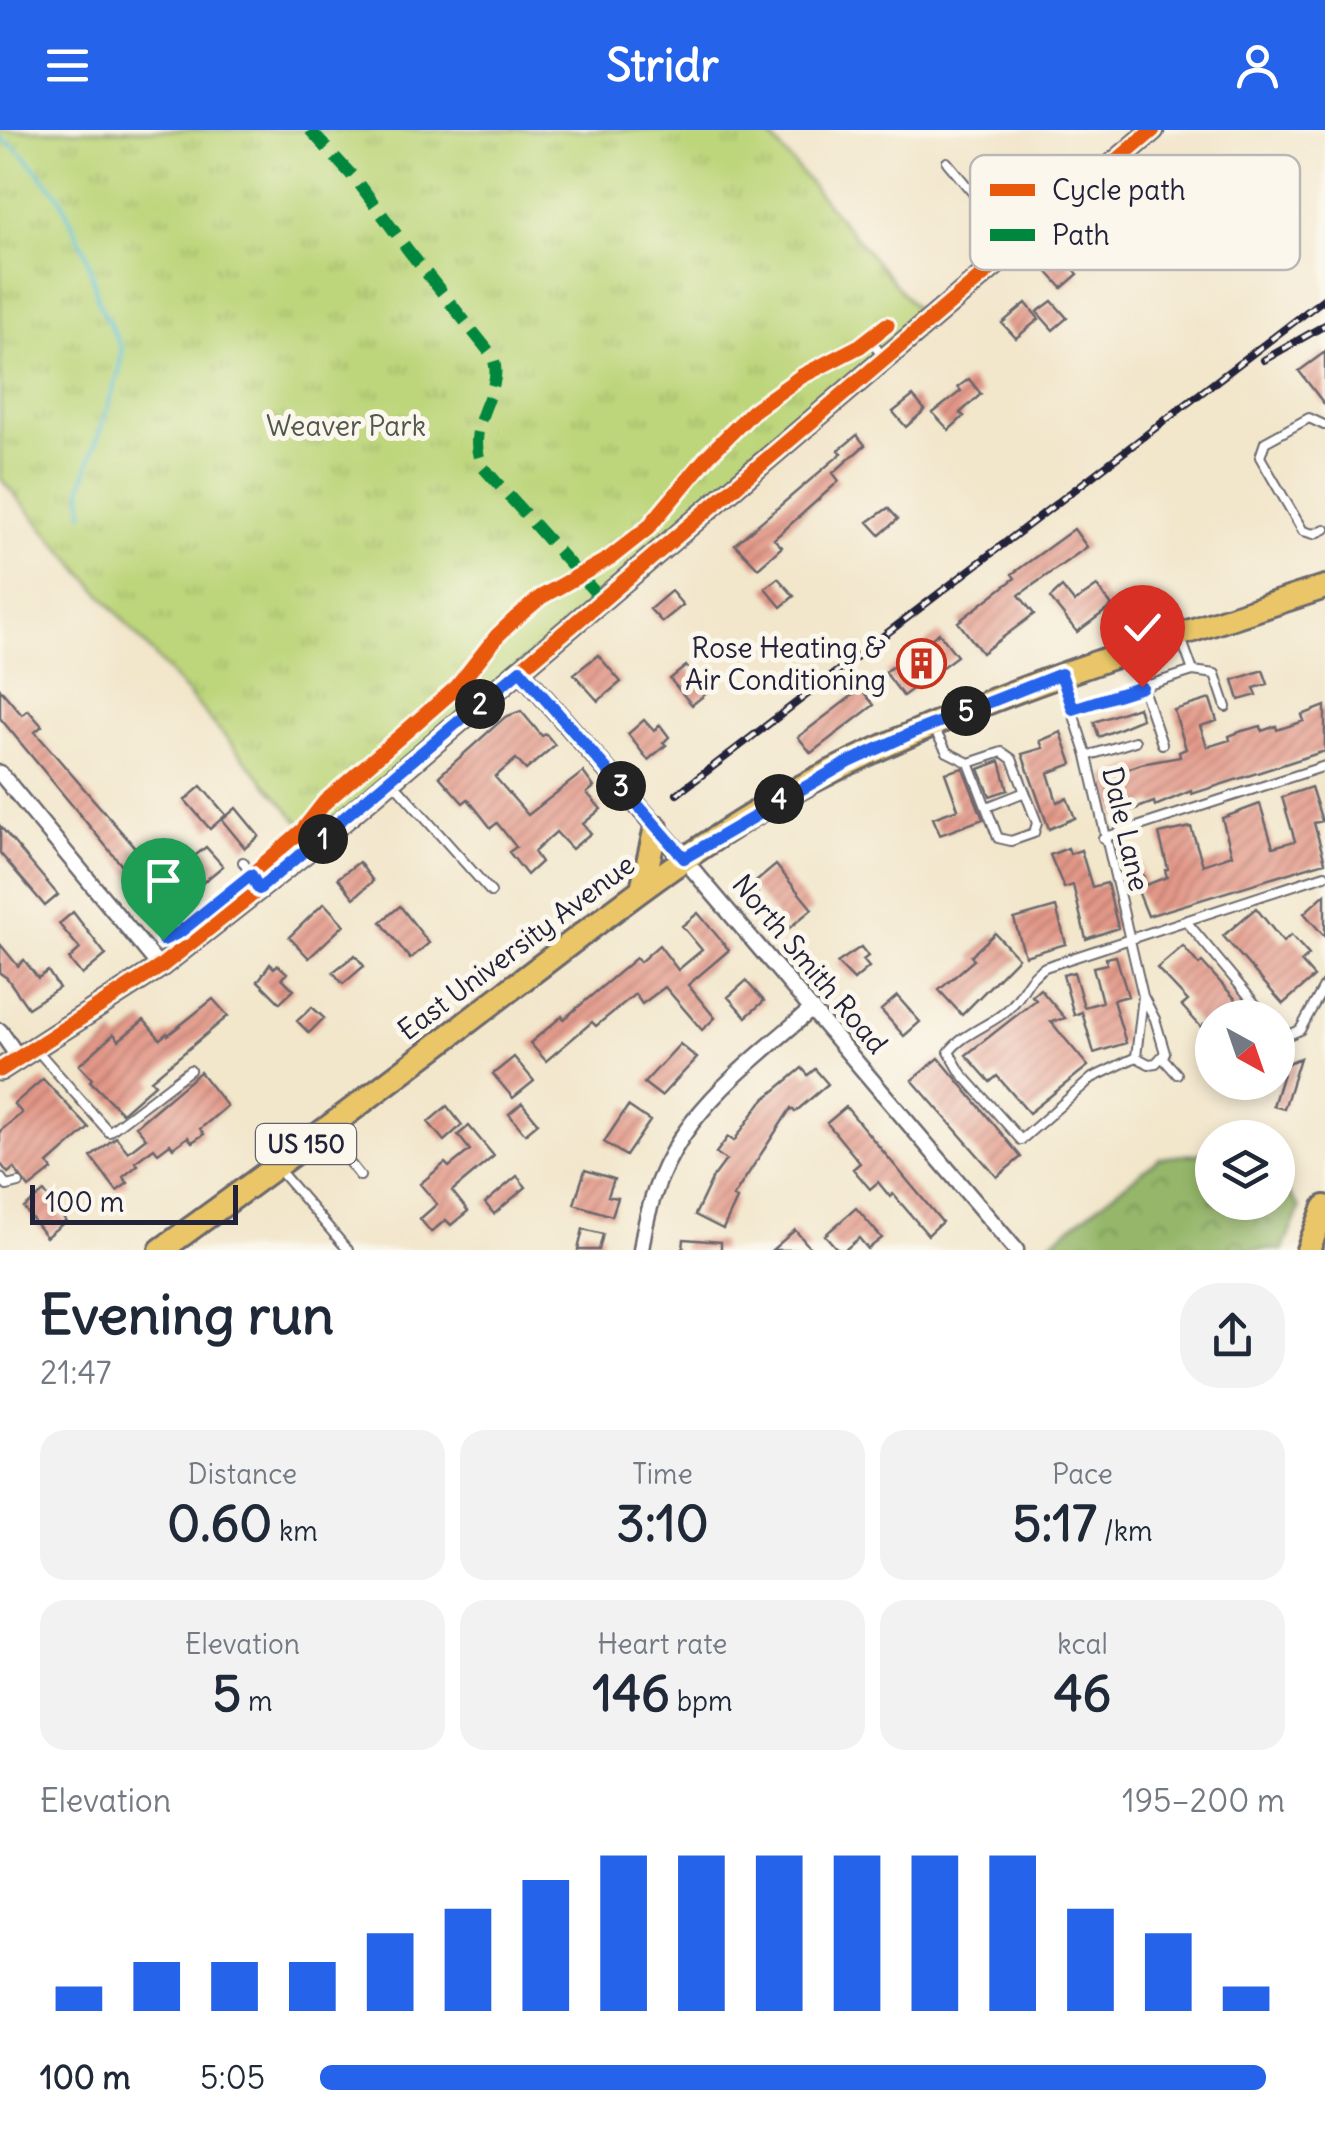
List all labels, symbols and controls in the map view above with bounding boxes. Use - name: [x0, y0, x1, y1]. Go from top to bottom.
- text: Stridr: [606, 37, 719, 93]
- icon: menu: [40, 38, 95, 93]
- icon: person: [1230, 38, 1285, 93]
- legend: [970, 155, 1300, 270]
- text: Cycle path: [1052, 172, 1186, 208]
- text: Path: [1052, 217, 1110, 253]
- park label: Weaver Park: [266, 408, 426, 444]
- pin: [1100, 585, 1185, 688]
- icon: check: [1115, 600, 1170, 655]
- place label: Rose Heating & Air Conditioning: [685, 630, 886, 698]
- building icon: Rose Heating & Air Conditioning: [895, 638, 947, 690]
- pin: 2: [455, 679, 505, 729]
- text: 2: [472, 686, 488, 722]
- pin: 5: [941, 686, 991, 736]
- text: 5: [958, 693, 974, 729]
- pin: 3: [596, 761, 646, 811]
- street label: Dale Lane: [1094, 763, 1158, 895]
- text: 3: [613, 768, 629, 804]
- pin: 4: [754, 774, 804, 824]
- text: 4: [771, 781, 787, 817]
- pin: 1: [298, 814, 348, 864]
- text: 1: [317, 821, 329, 857]
- pin: [121, 838, 206, 941]
- street label: East University Avenue: [390, 846, 642, 1048]
- icon: arrive: [136, 853, 191, 908]
- street label: North Smith Road: [725, 867, 895, 1061]
- north arrow: [1195, 1000, 1295, 1100]
- map controls: [1195, 1000, 1295, 1220]
- button: layers: [1195, 1120, 1295, 1220]
- road number: US 150: [256, 1124, 356, 1164]
- scale bar: [30, 1180, 238, 1224]
- text: 100 m: [45, 1184, 124, 1220]
- text: Evening run: [40, 1280, 334, 1349]
- button: share: [1180, 1283, 1285, 1388]
- text: 21:47: [40, 1352, 111, 1393]
- text: Distance: [188, 1456, 297, 1492]
- text: Time: [632, 1456, 693, 1492]
- text: Pace: [1052, 1456, 1113, 1492]
- text: 0.60: [167, 1492, 272, 1555]
- text: 3:10: [616, 1492, 709, 1555]
- text: 5:17: [1012, 1492, 1097, 1555]
- text: km: [272, 1513, 318, 1549]
- text: /km: [1097, 1513, 1153, 1549]
- text: Elevation: [185, 1626, 300, 1662]
- text: Heart rate: [598, 1626, 727, 1662]
- text: kcal: [1057, 1626, 1108, 1662]
- text: 5: [213, 1662, 241, 1725]
- text: 146: [592, 1662, 670, 1725]
- text: 46: [1054, 1662, 1111, 1725]
- text: m: [241, 1683, 272, 1719]
- text: bpm: [670, 1683, 733, 1719]
- text: Elevation: [40, 1780, 171, 1821]
- text: 195–200 m: [1122, 1780, 1285, 1821]
- text: 100 m: [40, 2057, 131, 2098]
- text: 5:05: [200, 2057, 265, 2098]

